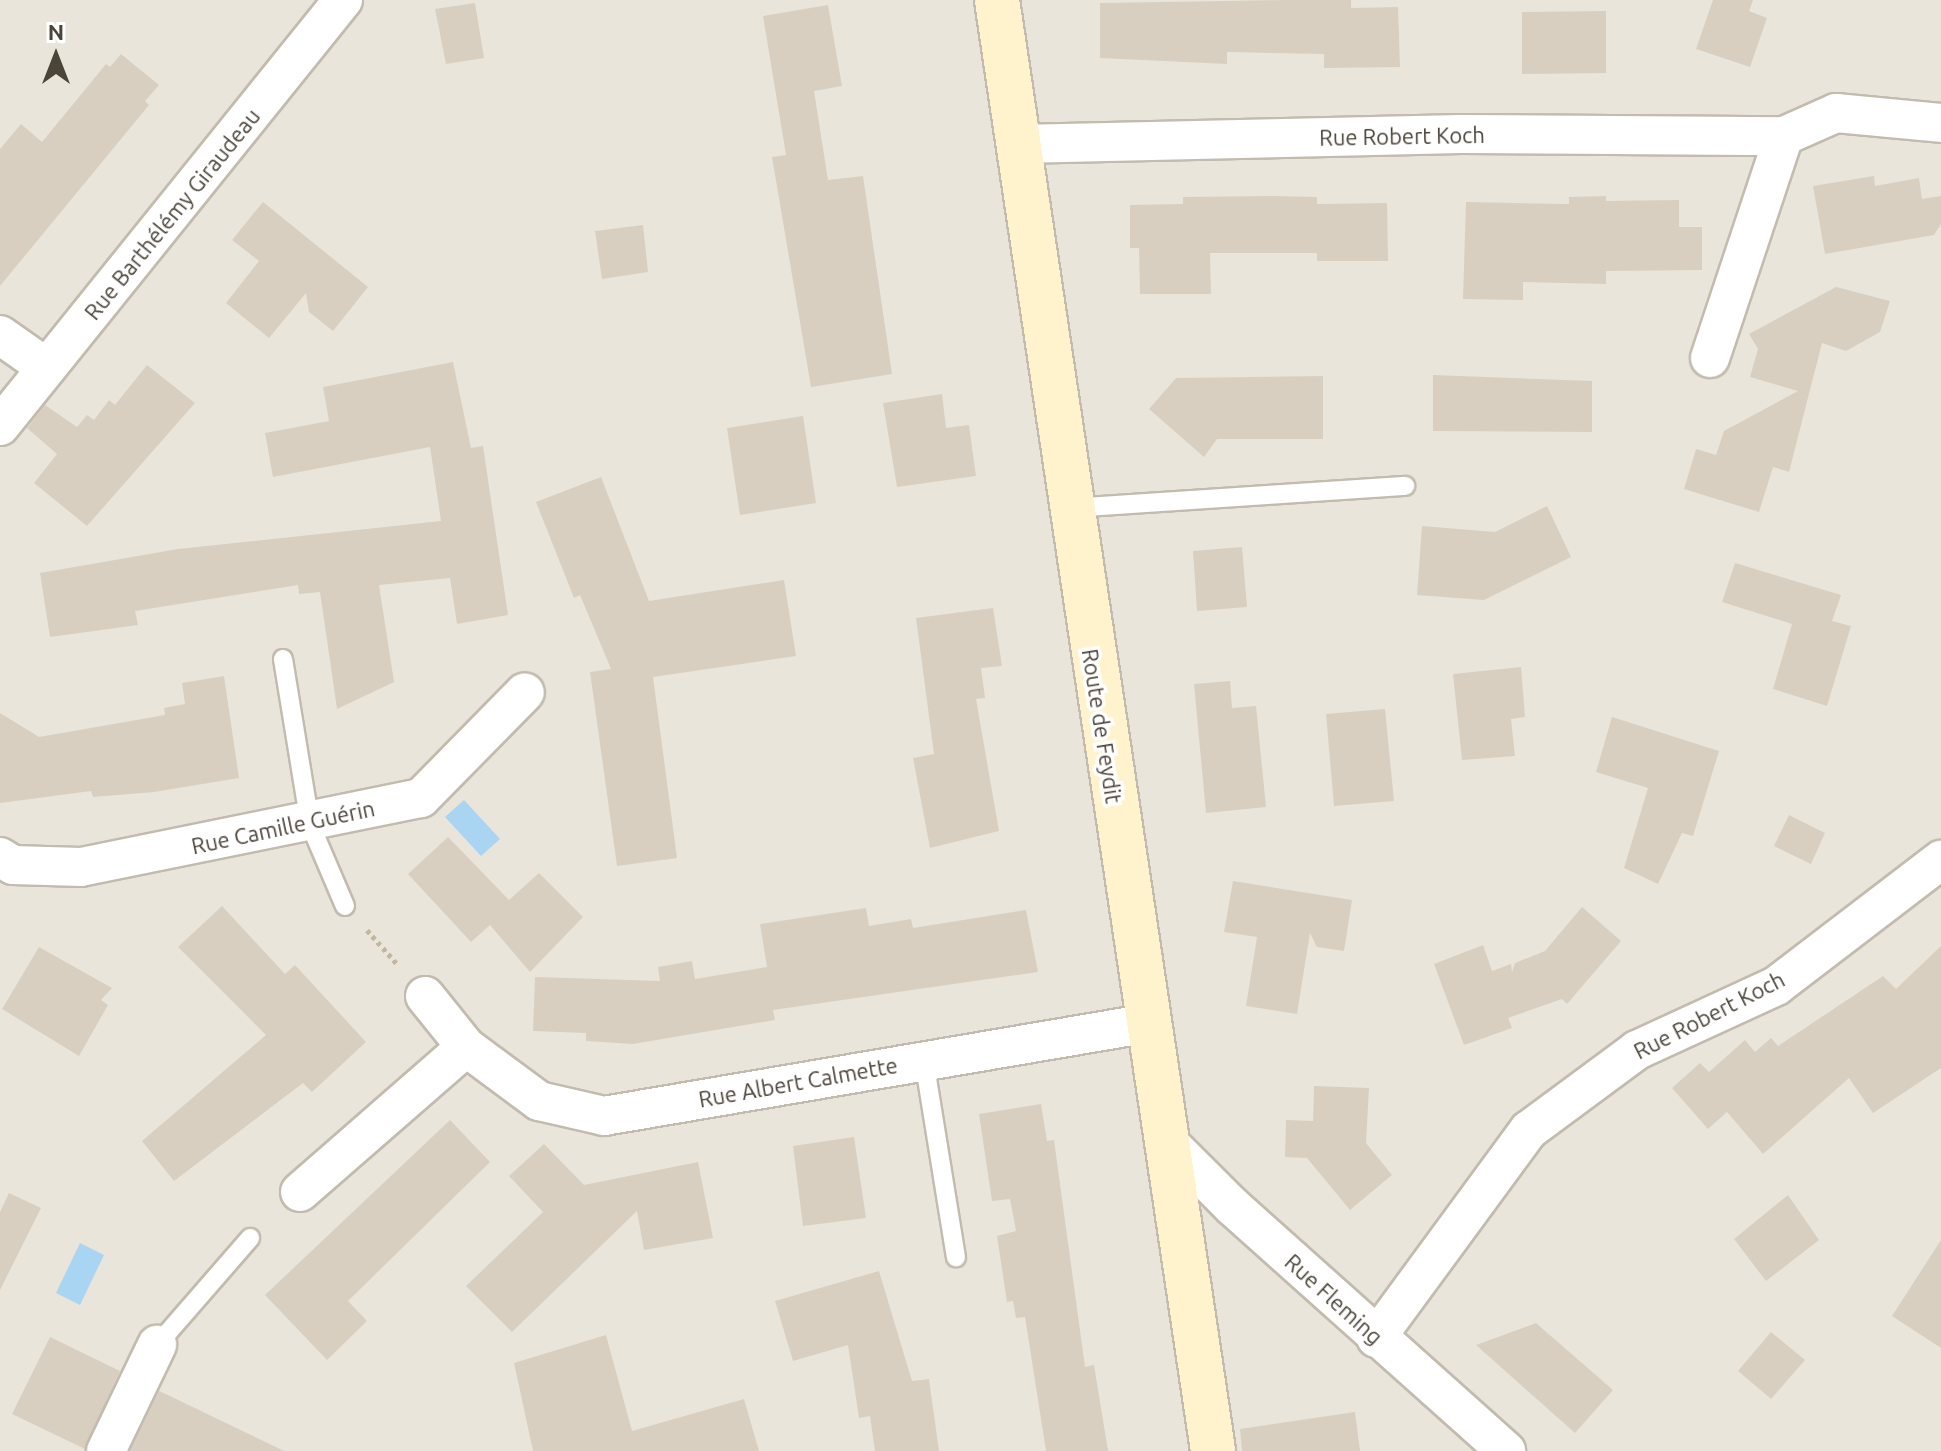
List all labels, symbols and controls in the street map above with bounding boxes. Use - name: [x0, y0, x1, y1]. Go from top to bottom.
- north arrow: [16, 16, 96, 96]
- text: N: [48, 19, 64, 44]
- street label: Rue Barthélémy Giraudeau: [79, 103, 265, 325]
- street label: Rue Robert Koch: [1319, 121, 1485, 151]
- street label: Route de Feydit: [1077, 647, 1127, 805]
- street label: Rue Camille Guérin: [189, 795, 377, 859]
- street label: Rue Robert Koch: [1629, 966, 1789, 1064]
- street label: Rue Albert Calmette: [696, 1051, 900, 1113]
- street label: Rue Fleming: [1280, 1248, 1388, 1350]

